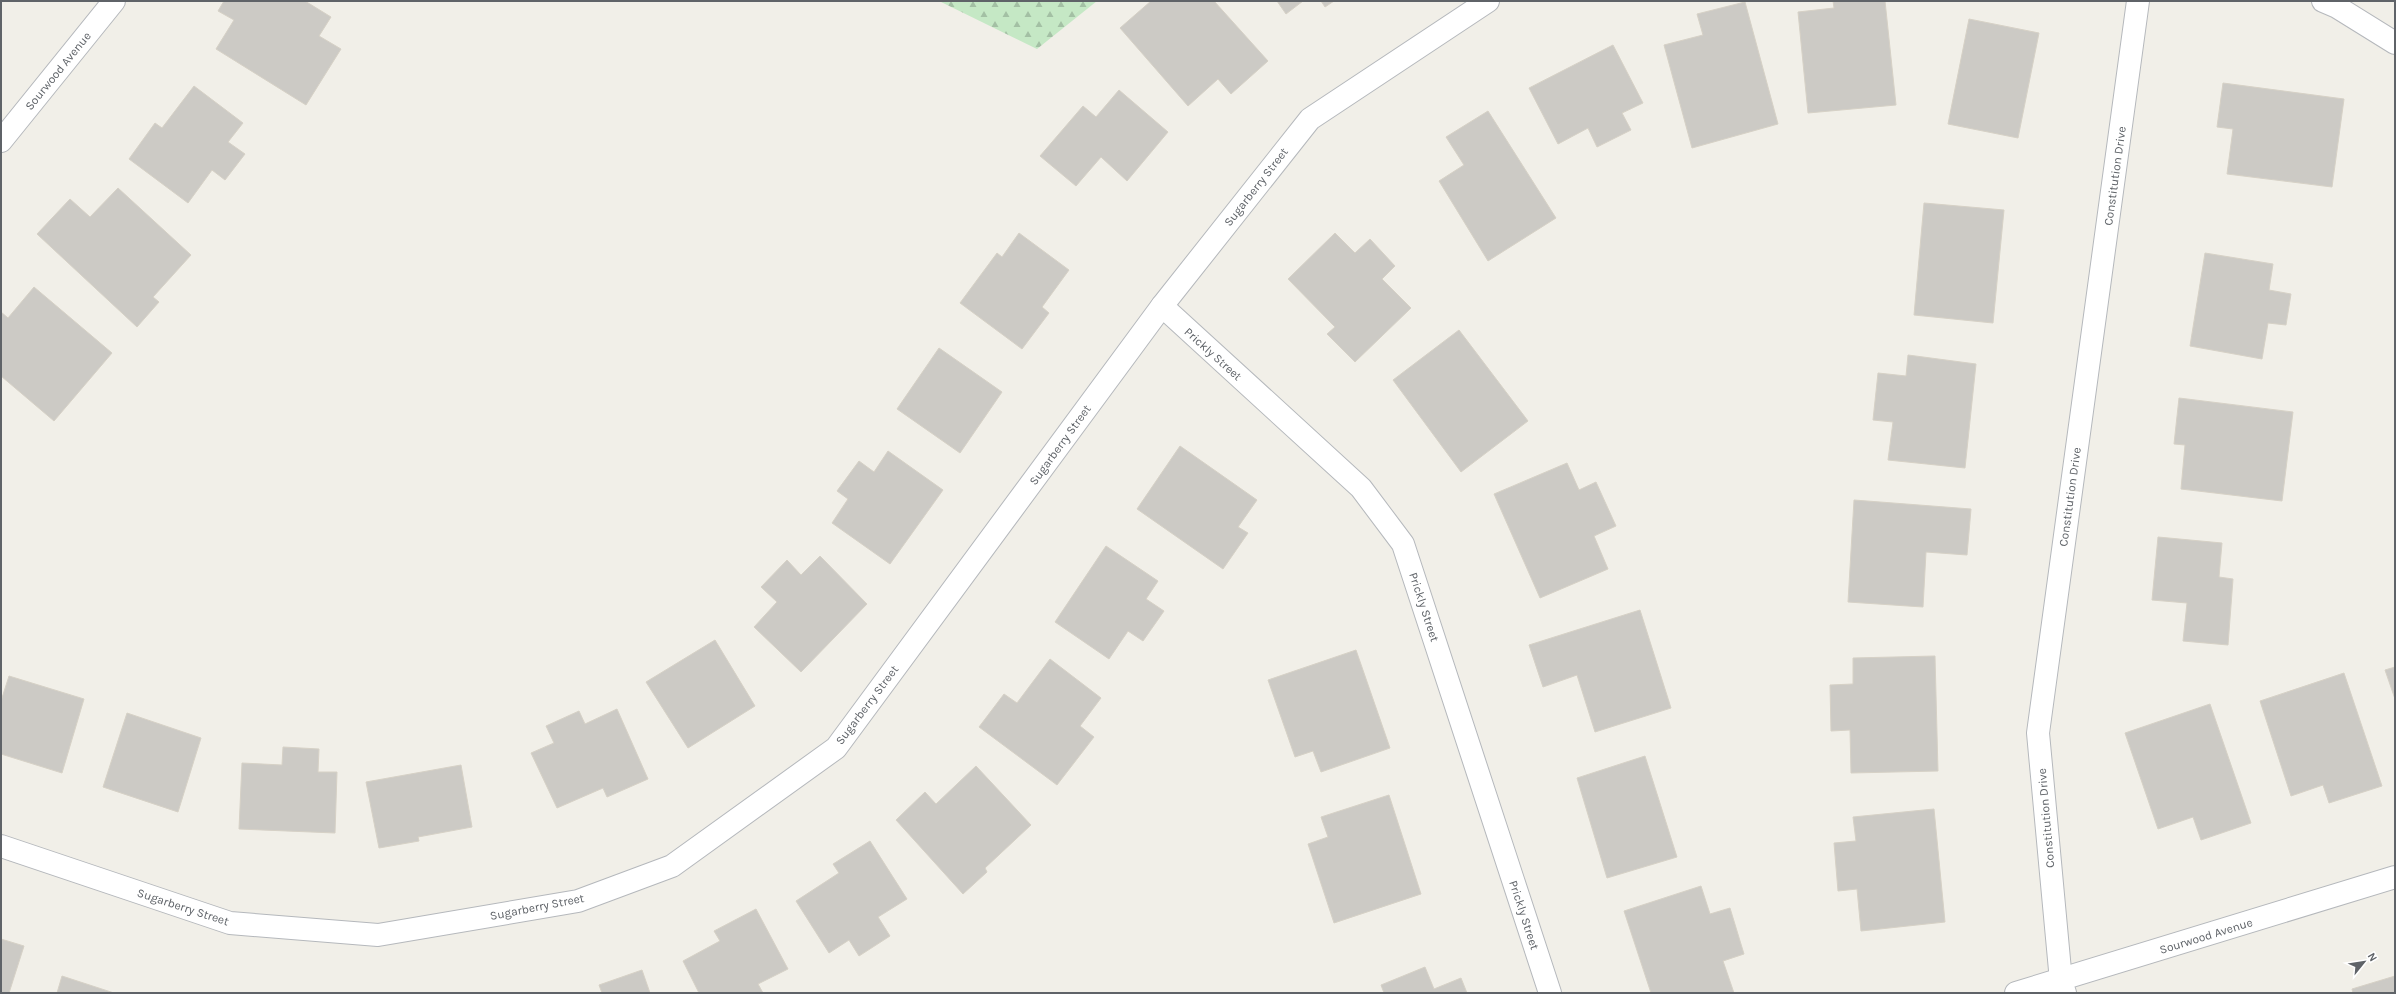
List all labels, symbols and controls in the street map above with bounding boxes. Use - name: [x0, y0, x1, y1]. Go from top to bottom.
- street label: Sourwood Avenue: [22, 29, 94, 113]
- street label: Constitution Drive: [2101, 125, 2129, 227]
- street label: Sugarberry Street: [1221, 145, 1291, 229]
- street label: Prickly Street: [1181, 325, 1245, 384]
- street label: Sugarberry Street: [1026, 402, 1094, 488]
- street label: Constitution Drive: [2056, 446, 2084, 548]
- street label: Prickly Street: [1406, 570, 1442, 644]
- street label: Sugarberry Street: [833, 662, 902, 747]
- street label: Constitution Drive: [2035, 768, 2057, 868]
- street label: Prickly Street: [1506, 878, 1542, 952]
- street label: Sugarberry Street: [135, 886, 231, 929]
- street label: Sugarberry Street: [489, 891, 586, 923]
- street label: Sourwood Avenue: [2158, 915, 2254, 957]
- north arrow: [2344, 942, 2384, 982]
- text: N: [2365, 951, 2380, 964]

